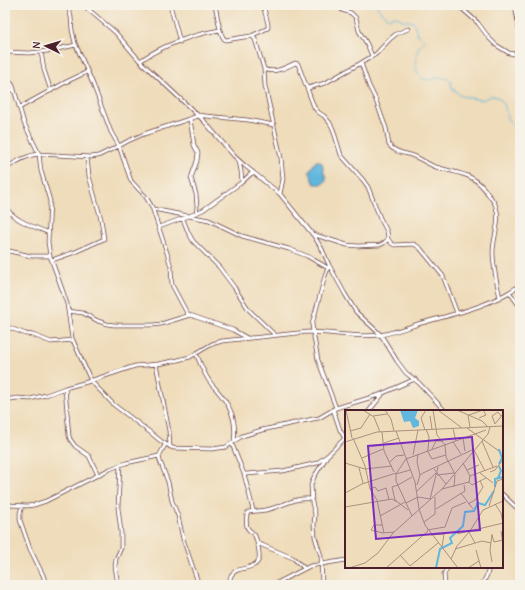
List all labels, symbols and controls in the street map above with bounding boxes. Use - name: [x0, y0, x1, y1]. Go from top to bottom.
- north arrow: [26, 26, 66, 66]
- text: N: [30, 41, 43, 49]
- inset map: [345, 410, 503, 568]

